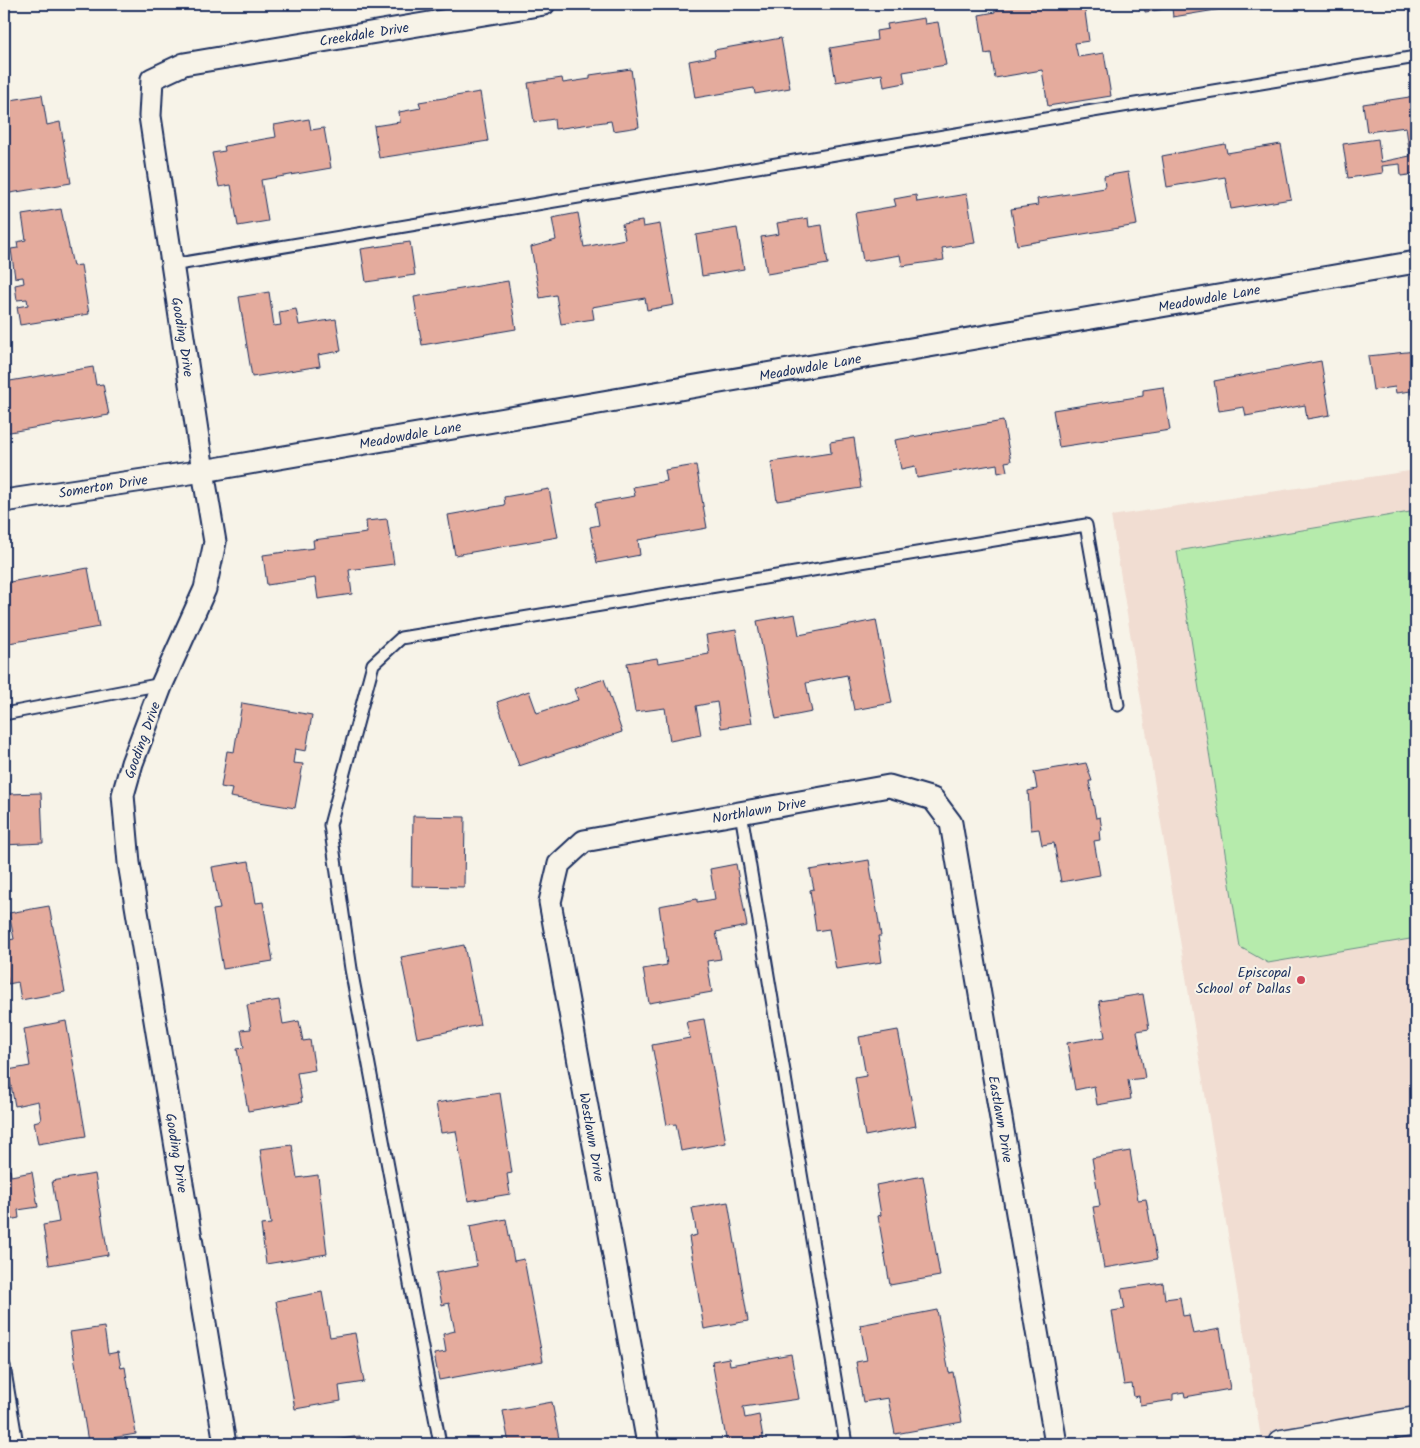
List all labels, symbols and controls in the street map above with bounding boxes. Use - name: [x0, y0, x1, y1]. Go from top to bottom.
- street label: Creekdale Drive: [318, 17, 411, 53]
- street label: Meadowdale Lane: [1156, 279, 1263, 319]
- street label: Gooding Drive: [165, 296, 199, 379]
- street label: Meadowdale Lane: [757, 348, 864, 388]
- street label: Meadowdale Lane: [357, 416, 464, 456]
- street label: Somerton Drive: [57, 469, 150, 505]
- street label: Gooding Drive: [119, 698, 167, 782]
- street label: Northlawn Drive: [710, 792, 809, 830]
- place label: Episcopal School of Dallas: [1196, 962, 1292, 1000]
- marker: Episcopal School of Dallas: [1295, 974, 1307, 986]
- street label: Eastlawn Drive: [982, 1074, 1019, 1165]
- street label: Westlawn Drive: [572, 1091, 610, 1184]
- street label: Gooding Drive: [159, 1112, 193, 1195]

